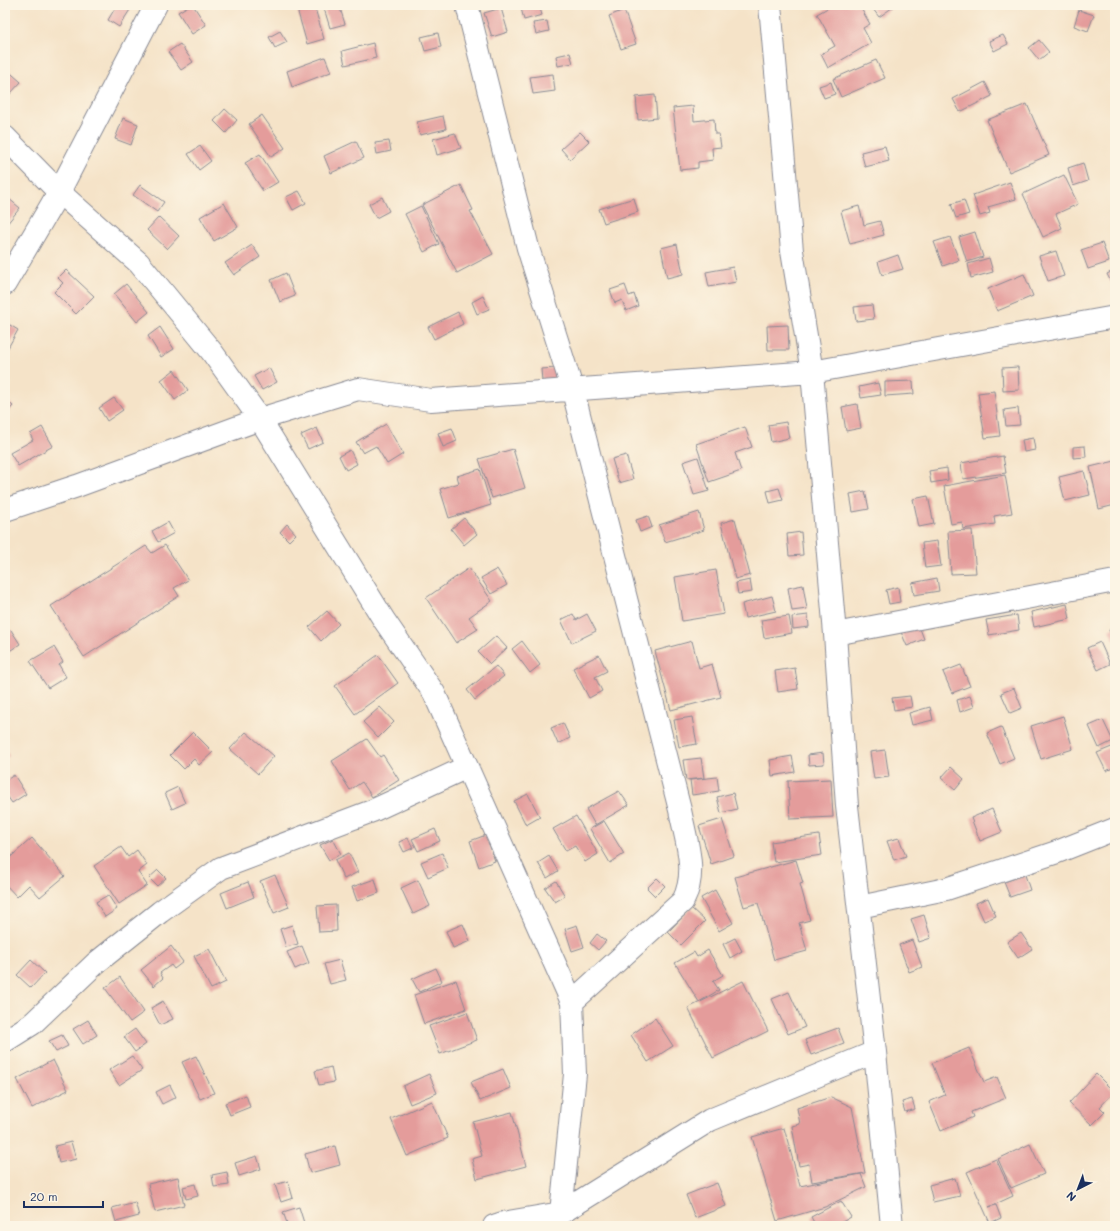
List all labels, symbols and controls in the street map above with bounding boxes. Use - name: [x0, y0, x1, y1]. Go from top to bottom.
- north arrow: [1058, 1169, 1098, 1209]
- scale bar: [24, 1183, 103, 1209]
- text: 20 m: [30, 1188, 58, 1204]
- text: N: [1063, 1188, 1079, 1205]

